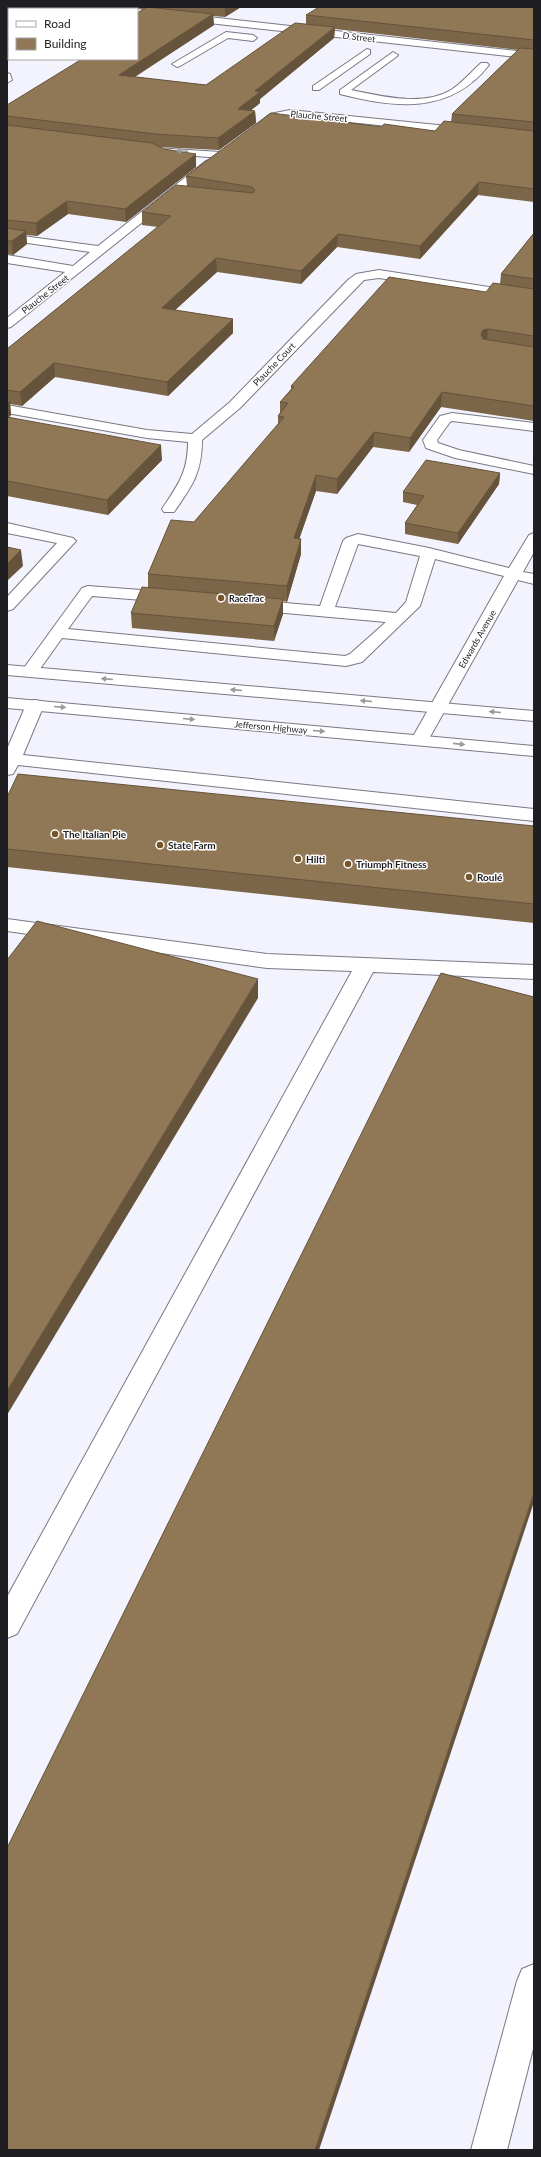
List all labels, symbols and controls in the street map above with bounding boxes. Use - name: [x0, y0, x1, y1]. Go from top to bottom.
- legend: [8, 8, 138, 60]
- text: Road: [44, 16, 71, 31]
- street label: D Street: [342, 30, 377, 45]
- text: Building: [44, 36, 87, 51]
- street label: Plauche Street: [290, 108, 349, 124]
- one-way arrow: [176, 148, 188, 155]
- street label: Plauche Street: [19, 272, 71, 316]
- street label: Plauche Court: [251, 340, 298, 388]
- marker: RaceTrac: [216, 593, 226, 603]
- place label: RaceTrac: [229, 593, 265, 604]
- street label: Edwards Avenue: [456, 608, 498, 670]
- one-way arrow: [101, 676, 113, 682]
- one-way arrow: [230, 686, 242, 693]
- one-way arrow: [360, 697, 372, 704]
- one-way arrow: [54, 704, 66, 711]
- one-way arrow: [489, 709, 501, 715]
- one-way arrow: [183, 716, 195, 723]
- street label: Jefferson Highway: [234, 718, 308, 736]
- one-way arrow: [313, 728, 325, 734]
- one-way arrow: [453, 741, 465, 747]
- place label: The Italian Pie: [63, 828, 127, 840]
- marker: The Italian Pie: [50, 829, 60, 839]
- place label: State Farm: [168, 839, 216, 851]
- marker: State Farm: [155, 840, 165, 850]
- place label: Hilti: [306, 853, 325, 865]
- marker: Hilti: [293, 854, 303, 864]
- place label: Triumph Fitness: [356, 858, 427, 870]
- marker: Triumph Fitness: [343, 859, 353, 869]
- place label: Roulé: [477, 871, 503, 883]
- marker: Roulé: [464, 872, 474, 882]

